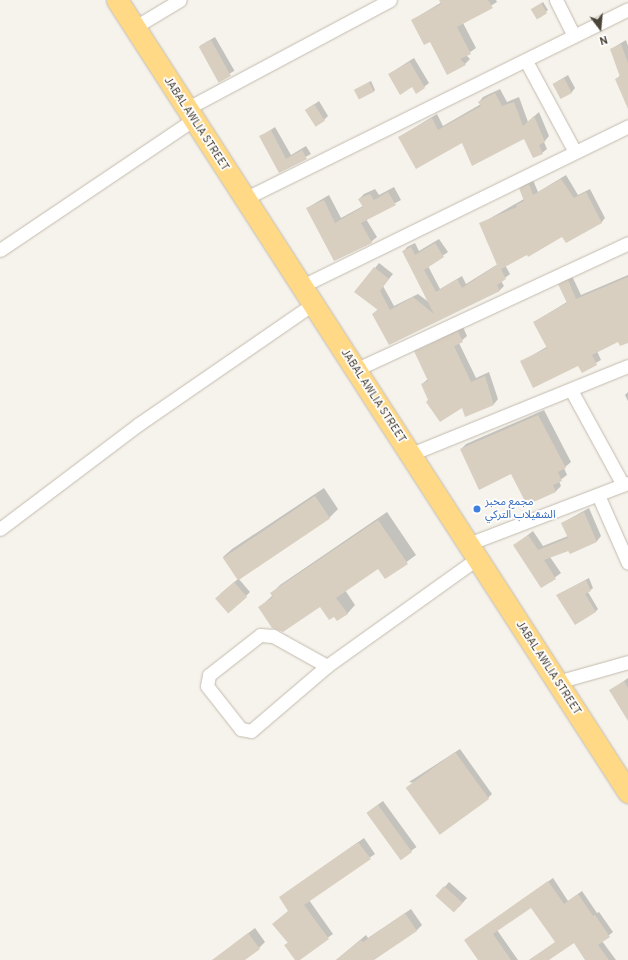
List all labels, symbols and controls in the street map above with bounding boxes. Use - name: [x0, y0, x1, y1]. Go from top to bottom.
- north arrow: [580, 8, 620, 48]
- text: N: [598, 32, 609, 47]
- street label: JABAL AWLIA STREET: [160, 74, 232, 174]
- street label: JABAL AWLIA STREET: [337, 346, 409, 446]
- place label: مجمع مخبز الشقيلاب التركي: [485, 496, 556, 522]
- marker: مجمع مخبز الشقيلاب التركي: [472, 504, 482, 514]
- street label: JABAL AWLIA STREET: [512, 618, 584, 718]

